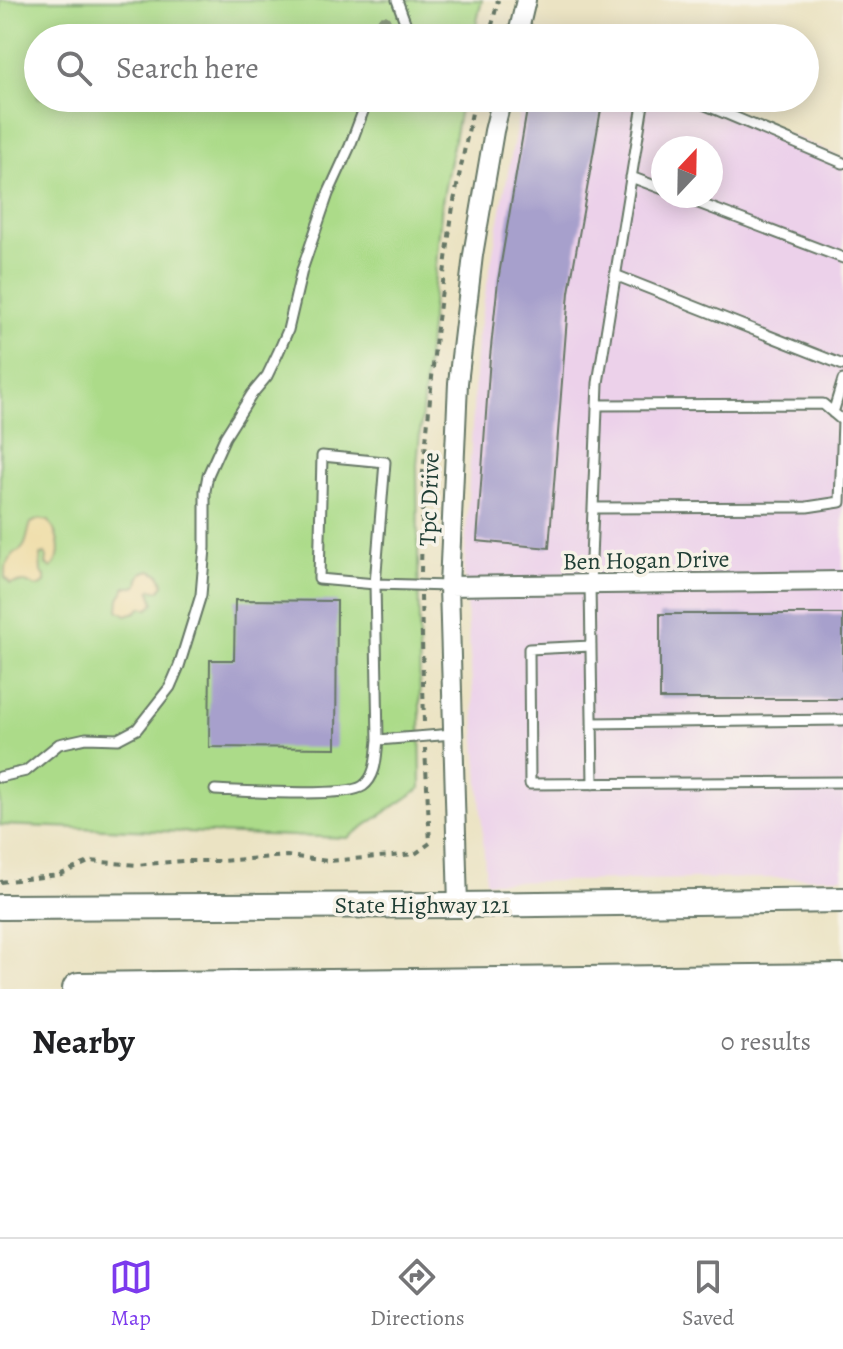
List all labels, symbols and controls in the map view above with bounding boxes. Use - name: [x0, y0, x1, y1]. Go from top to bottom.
- search box: [24, 24, 819, 112]
- icon: search: [52, 46, 96, 90]
- text: Search here: [116, 48, 259, 88]
- north arrow: [651, 136, 723, 208]
- street label: Tpc Drive: [411, 452, 447, 546]
- street label: Ben Hogan Drive: [562, 543, 730, 577]
- street label: State Highway 121: [335, 889, 509, 921]
- text: Nearby: [32, 1018, 135, 1065]
- text: 0 results: [721, 1024, 811, 1059]
- tab: Map: [109, 1255, 153, 1333]
- tab: Directions: [370, 1255, 465, 1333]
- tab: Saved: [682, 1255, 734, 1333]

